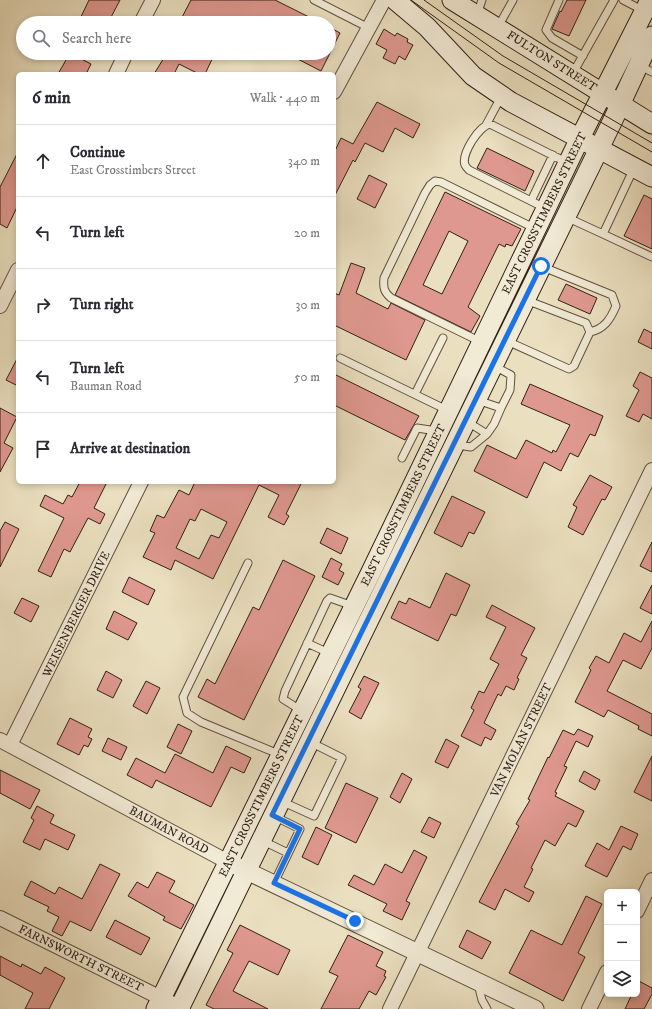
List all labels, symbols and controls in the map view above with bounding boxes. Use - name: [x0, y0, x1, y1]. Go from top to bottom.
- search box: [16, 16, 336, 60]
- icon: search: [30, 27, 52, 49]
- street label: FULTON STREET: [504, 28, 600, 95]
- text: Search here: [62, 29, 131, 48]
- text: 6 min: [32, 87, 71, 109]
- text: Walk · 440 m: [250, 90, 320, 106]
- street label: EAST CROSSTIMBERS STREET: [499, 130, 590, 297]
- text: Continue: [70, 143, 125, 162]
- icon: ahead: [32, 150, 54, 172]
- text: 340 m: [288, 153, 320, 169]
- text: East Crosstimbers Street: [70, 162, 196, 178]
- icon: left: [32, 222, 54, 244]
- text: Turn left: [70, 223, 124, 242]
- text: 20 m: [294, 225, 320, 241]
- route start: [532, 257, 550, 275]
- icon: right: [32, 294, 54, 316]
- text: Turn right: [70, 295, 133, 314]
- text: 30 m: [296, 297, 320, 313]
- text: Turn left: [70, 359, 124, 378]
- icon: left: [32, 366, 54, 388]
- text: 50 m: [294, 369, 320, 385]
- text: Bauman Road: [70, 378, 142, 394]
- street label: EAST CROSSTIMBERS STREET: [358, 422, 449, 589]
- icon: arrive: [32, 438, 54, 460]
- text: Arrive at destination: [70, 439, 190, 458]
- street label: WEISENBERGER DRIVE: [39, 548, 114, 681]
- street label: VAN MOLAN STREET: [487, 681, 556, 800]
- street label: EAST CROSSTIMBERS STREET: [216, 713, 307, 880]
- street label: BAUMAN ROAD: [126, 803, 211, 858]
- map controls: [604, 889, 640, 997]
- button: +: [604, 889, 640, 925]
- route end: [346, 912, 364, 930]
- street label: FARNSWORTH STREET: [16, 922, 146, 995]
- button: −: [604, 925, 640, 961]
- button: layers: [604, 961, 640, 997]

